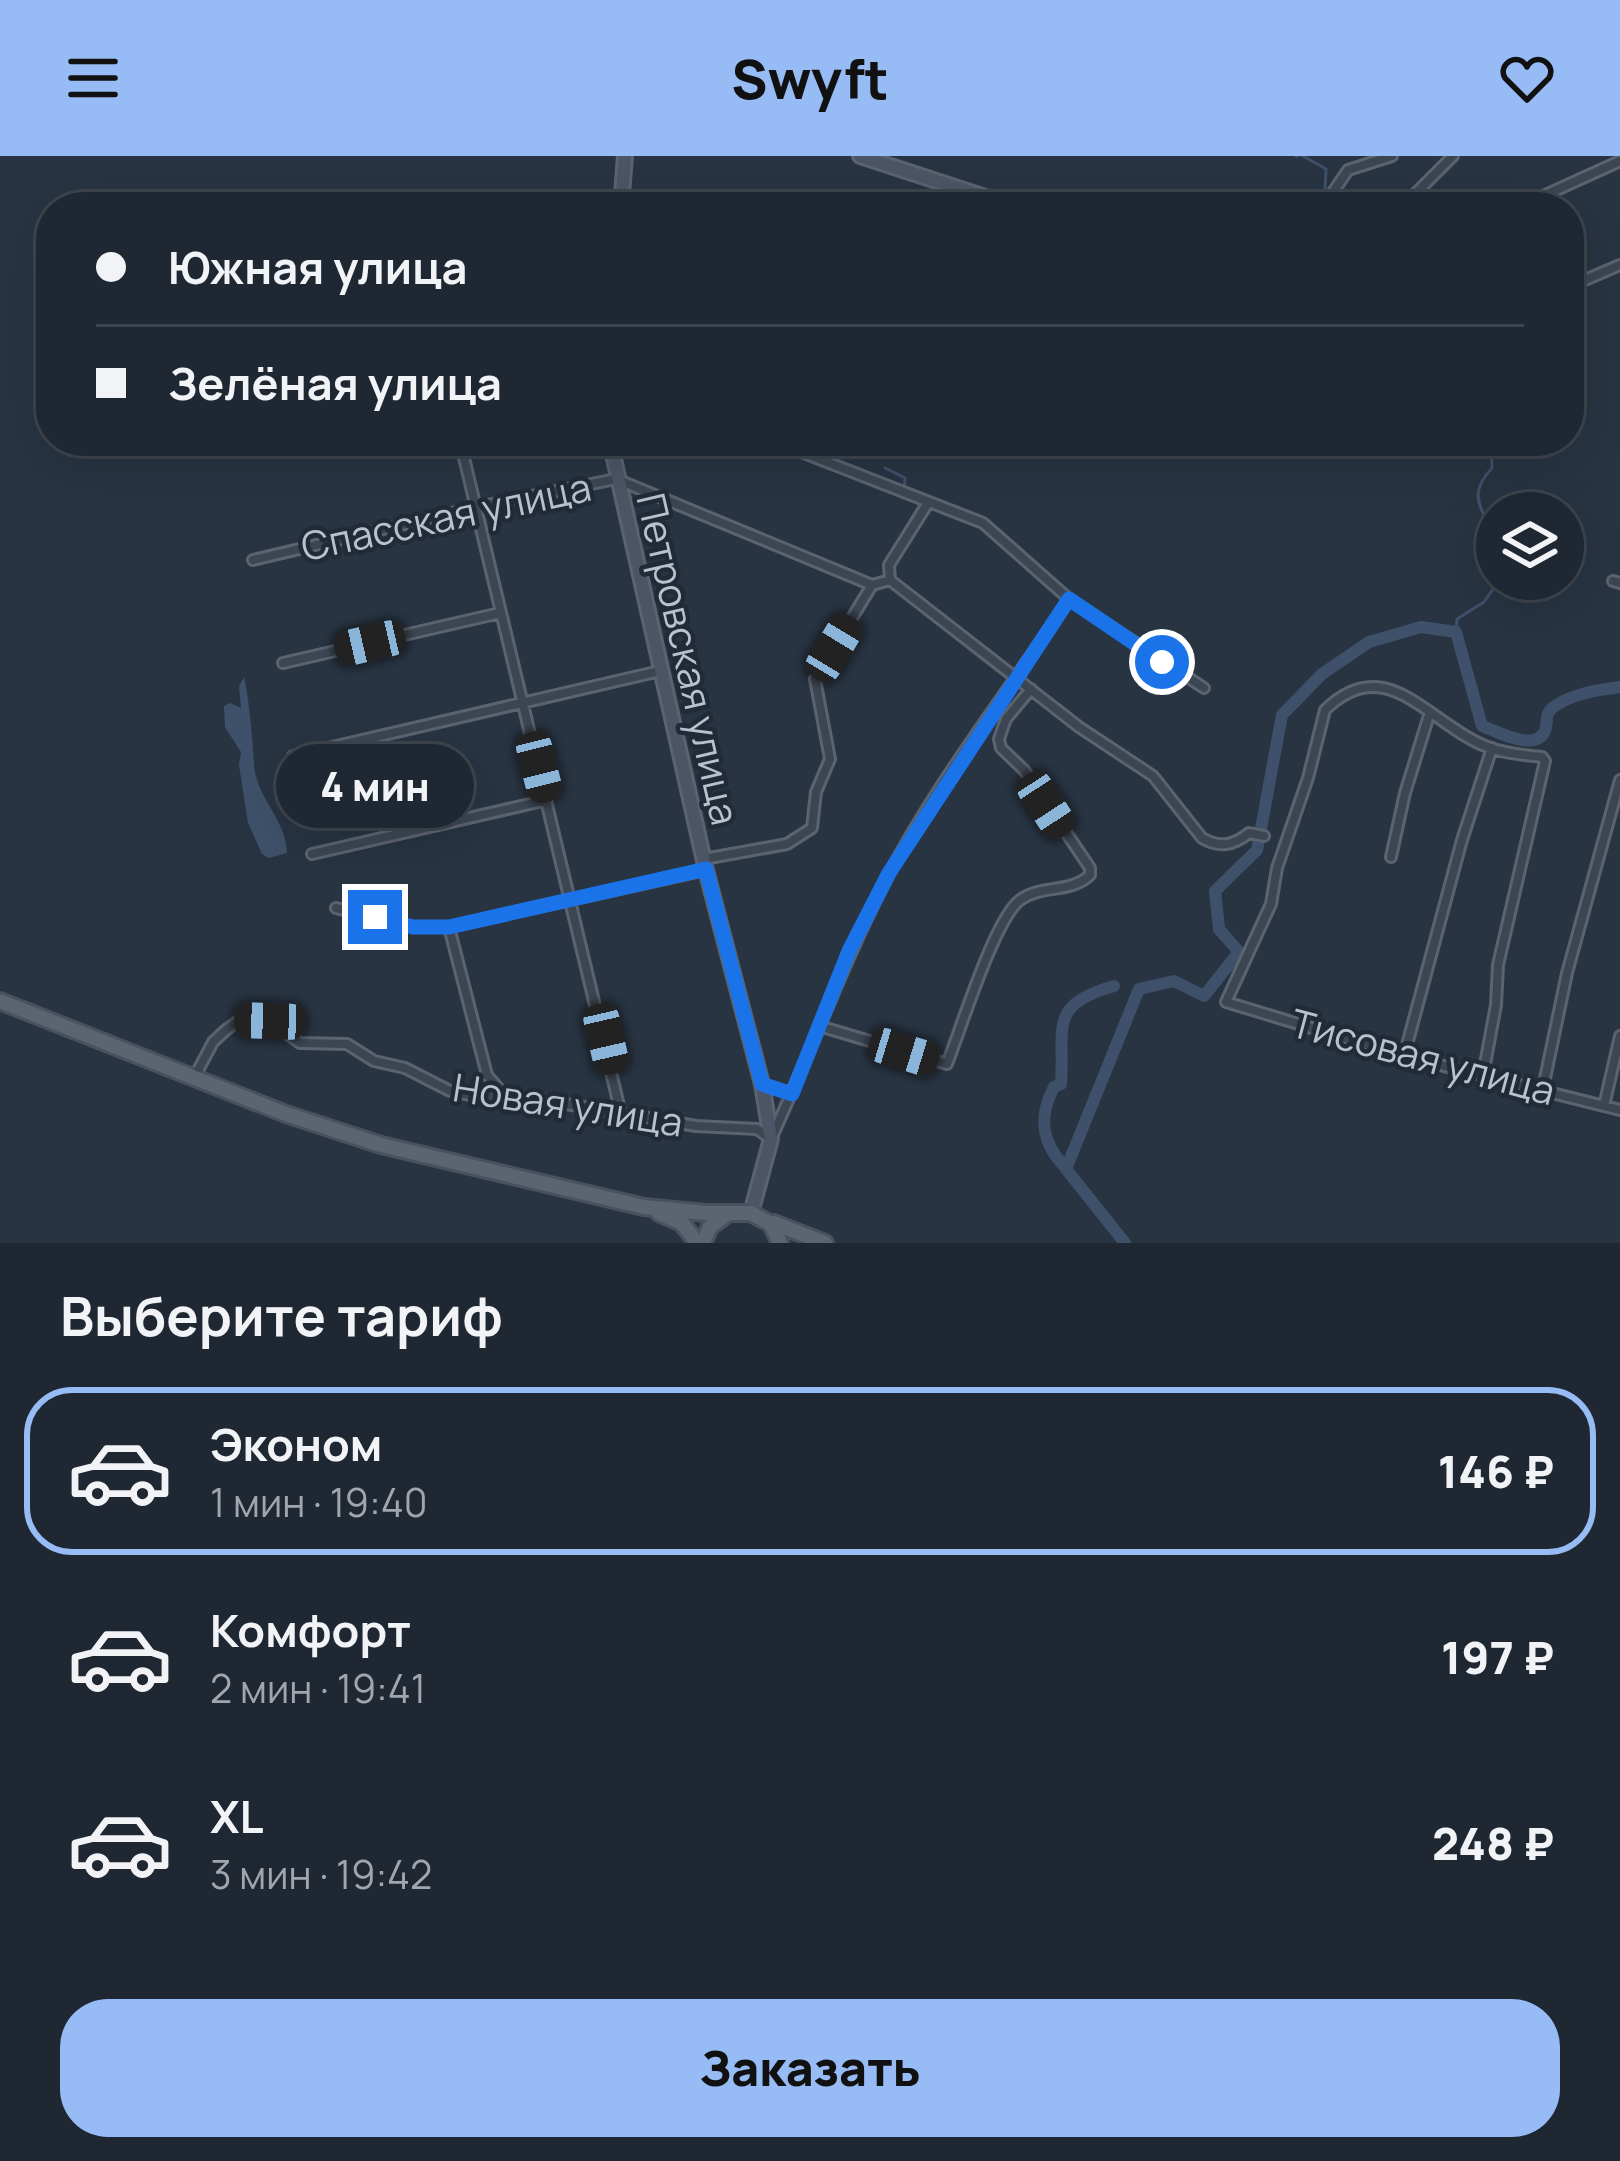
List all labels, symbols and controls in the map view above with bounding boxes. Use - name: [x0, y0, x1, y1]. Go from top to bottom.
- text: Swyft: [731, 41, 889, 115]
- icon: menu: [60, 45, 126, 111]
- icon: heart: [1494, 45, 1560, 111]
- text: Южная улица: [168, 236, 467, 298]
- text: Зелёная улица: [168, 352, 502, 414]
- street label: Спасская улица: [296, 459, 596, 573]
- street label: Петровская улица: [625, 488, 753, 830]
- map controls: [1476, 492, 1584, 600]
- button: layers: [1476, 492, 1584, 600]
- car: [800, 608, 868, 688]
- car: [331, 617, 409, 669]
- route start: [1135, 635, 1189, 689]
- car: [513, 728, 565, 806]
- callout: 4 мин: [276, 743, 474, 827]
- text: 4 мин: [320, 759, 430, 813]
- car: [1011, 765, 1081, 845]
- route end: [348, 890, 402, 944]
- street label: Тисовая улица: [1285, 995, 1561, 1117]
- car: [580, 1000, 632, 1078]
- car: [233, 1002, 307, 1040]
- car: [864, 1024, 944, 1080]
- street label: Новая улица: [449, 1059, 687, 1149]
- text: Выберите тариф: [60, 1278, 503, 1352]
- text: Эконом: [210, 1413, 382, 1475]
- icon: car: [66, 1417, 174, 1525]
- text: 146 ₽: [1438, 1440, 1554, 1502]
- text: 1 мин · 19:40: [210, 1475, 428, 1529]
- text: Комфорт: [210, 1599, 411, 1661]
- icon: car: [66, 1603, 174, 1711]
- text: 197 ₽: [1441, 1626, 1554, 1688]
- text: 2 мин · 19:41: [210, 1661, 426, 1715]
- text: XL: [210, 1785, 264, 1847]
- icon: car: [66, 1789, 174, 1897]
- text: 248 ₽: [1432, 1812, 1554, 1874]
- text: 3 мин · 19:42: [210, 1847, 432, 1901]
- button: Заказать: [60, 1999, 1560, 2137]

